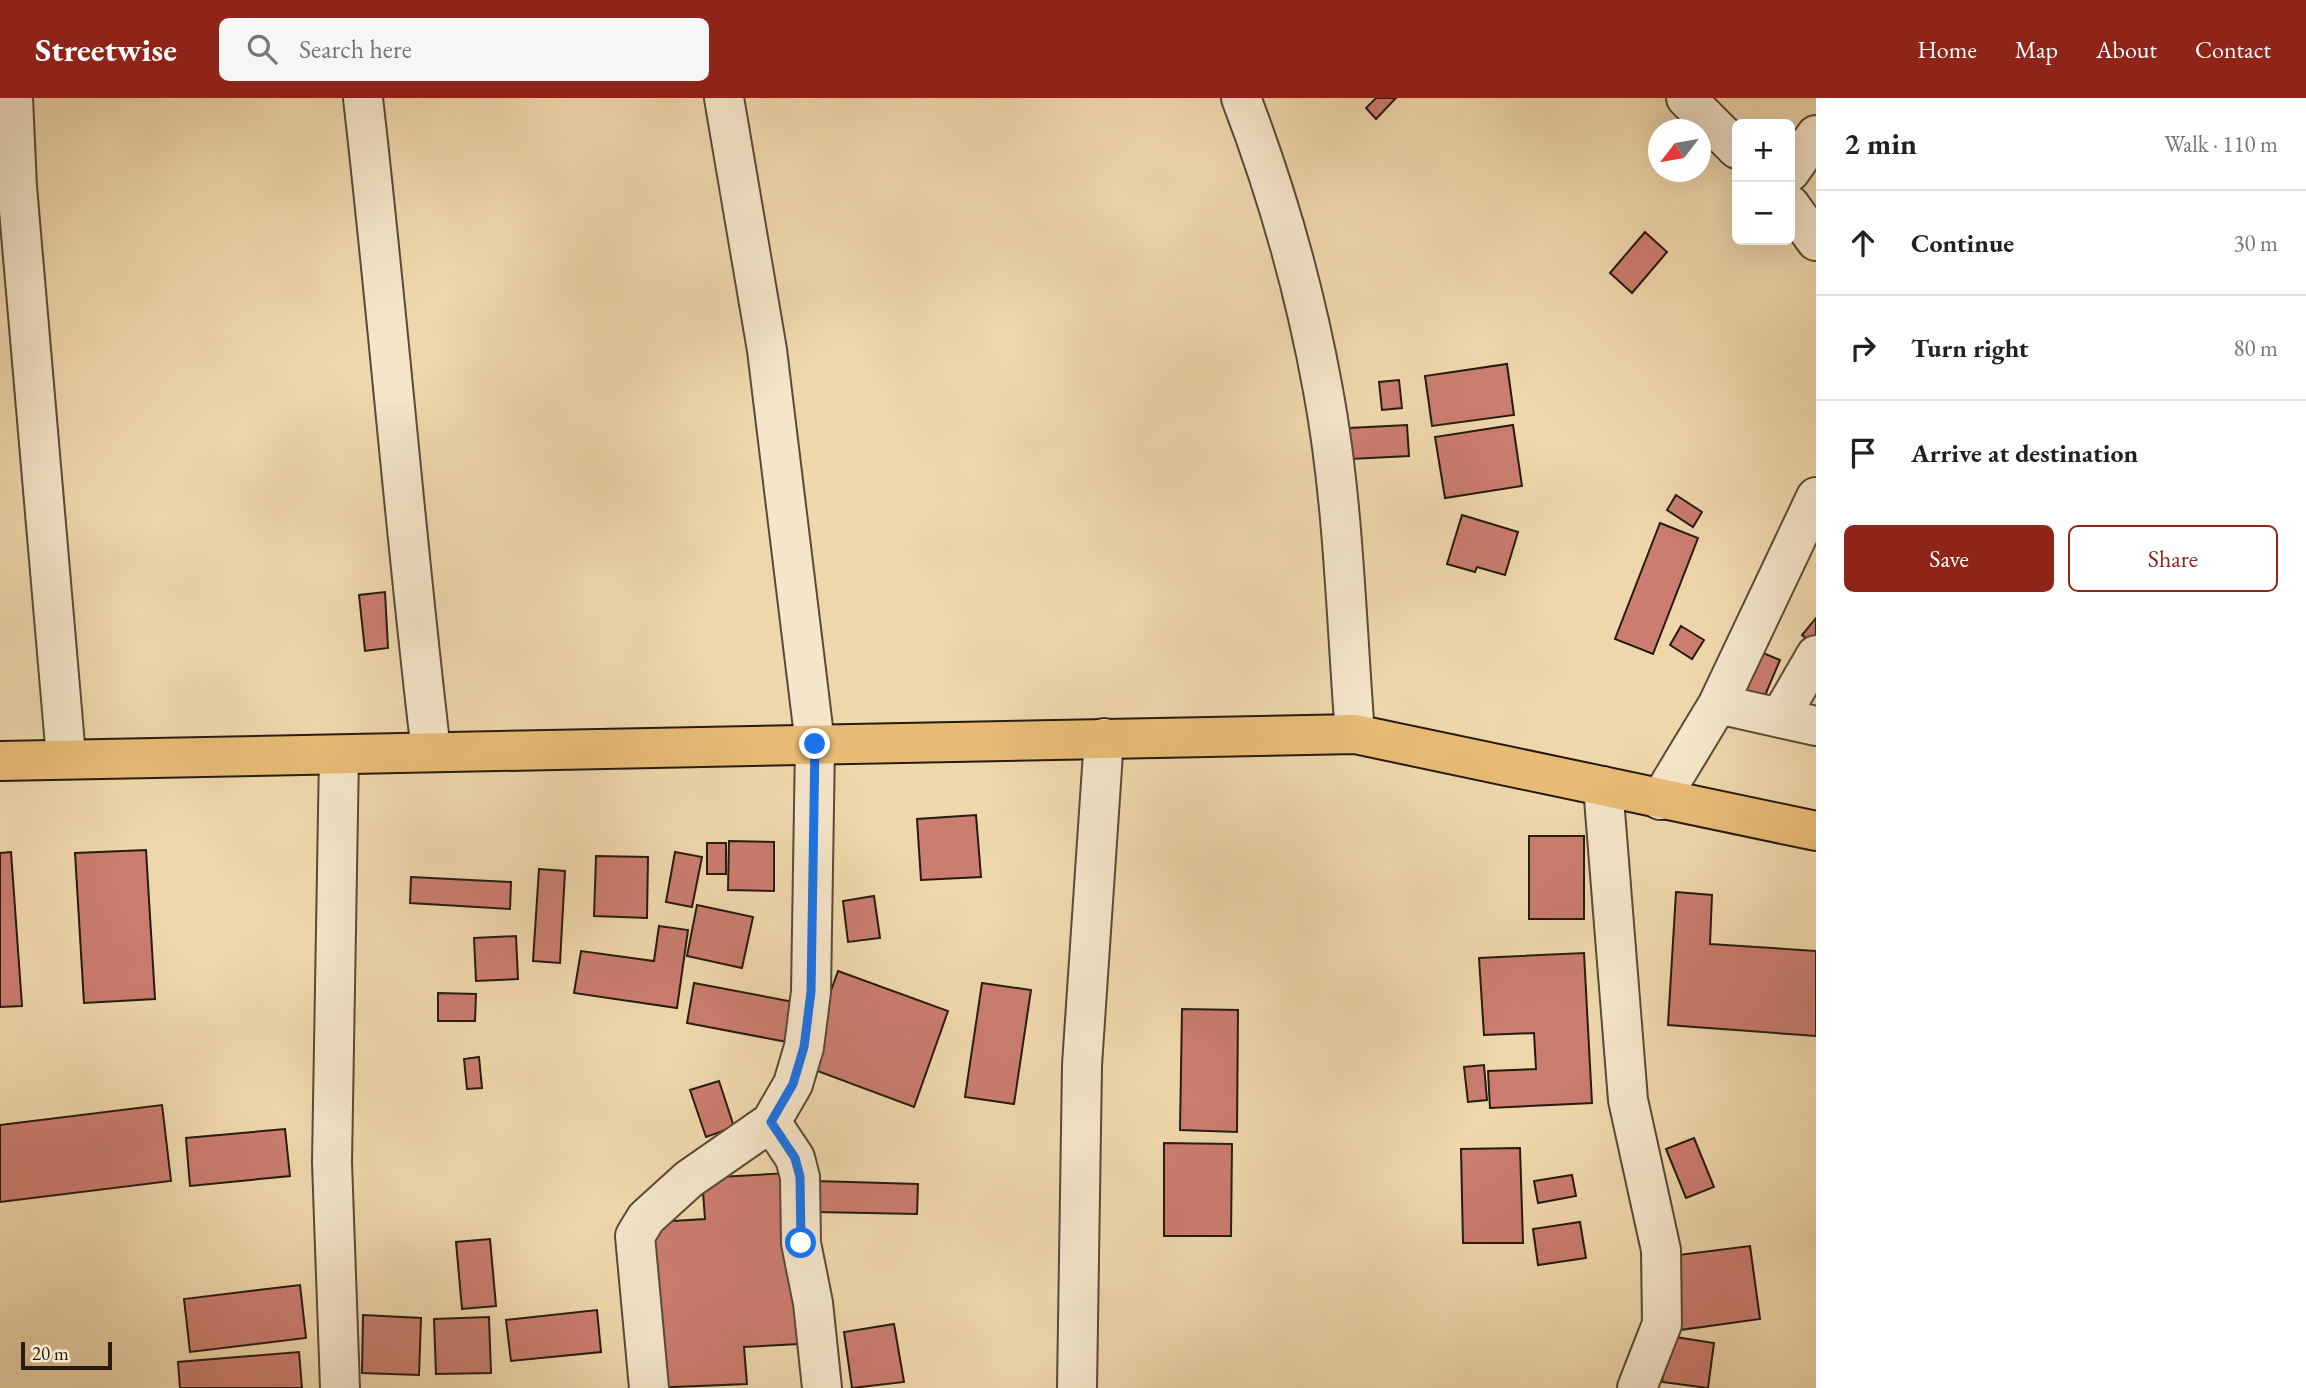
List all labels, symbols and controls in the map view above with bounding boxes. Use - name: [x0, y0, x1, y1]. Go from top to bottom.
- search box: [219, 18, 709, 81]
- text: Streetwise: [35, 28, 177, 71]
- icon: search: [243, 30, 281, 68]
- text: Search here: [299, 32, 412, 66]
- text: Home: [1917, 34, 1977, 65]
- text: Map: [2015, 34, 2058, 65]
- text: About: [2096, 34, 2157, 65]
- text: Contact: [2195, 34, 2271, 65]
- north arrow: [1648, 119, 1711, 182]
- map controls: [1732, 119, 1795, 245]
- button: +: [1732, 119, 1795, 182]
- text: 2 min: [1844, 124, 1917, 163]
- text: Walk · 110 m: [2164, 129, 2278, 159]
- button: −: [1732, 182, 1795, 245]
- icon: ahead: [1844, 224, 1882, 262]
- text: Continue: [1911, 226, 2014, 260]
- text: 30 m: [2233, 228, 2278, 258]
- icon: right: [1844, 329, 1882, 367]
- text: Turn right: [1911, 331, 2029, 365]
- text: 80 m: [2233, 333, 2278, 363]
- icon: arrive: [1844, 434, 1882, 472]
- text: Arrive at destination: [1911, 436, 2138, 470]
- button: Save: [1844, 525, 2054, 592]
- button: Share: [2068, 525, 2278, 592]
- route end: [799, 728, 830, 759]
- route start: [785, 1227, 816, 1258]
- scale bar: [21, 1339, 112, 1371]
- text: 20 m: [32, 1341, 69, 1366]

